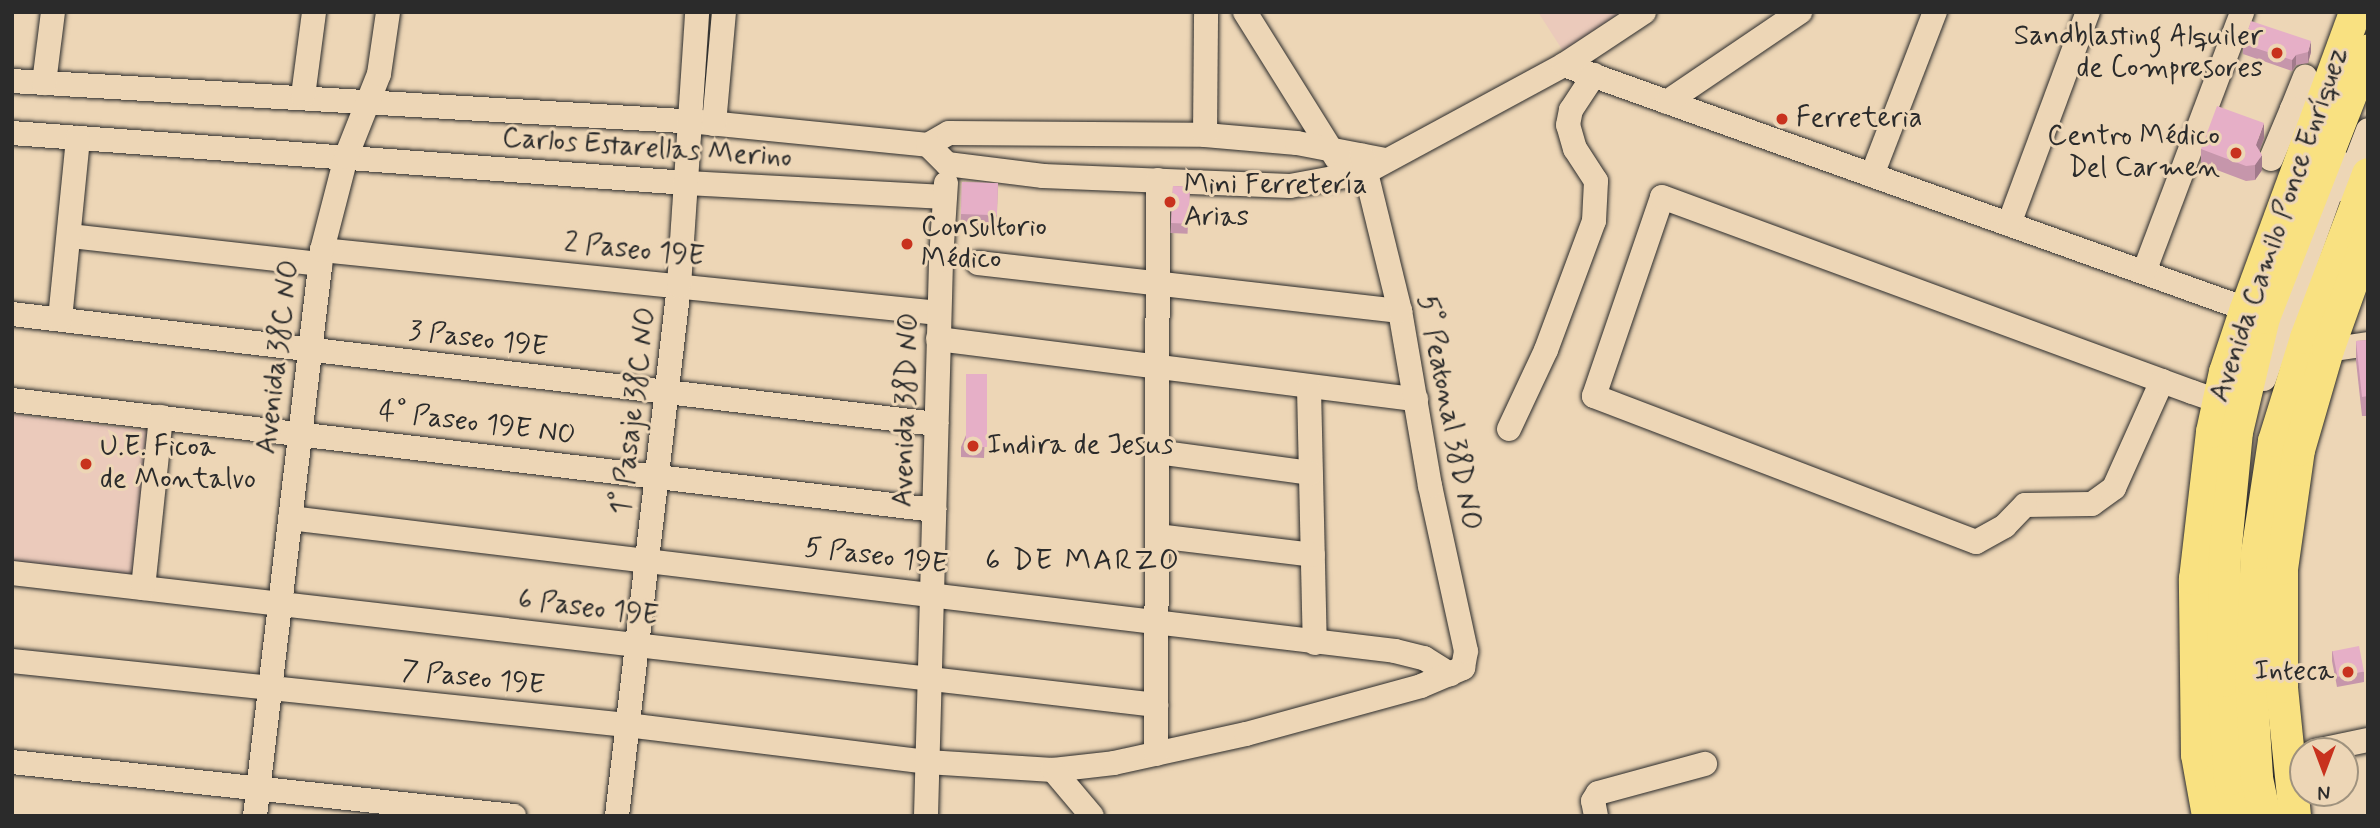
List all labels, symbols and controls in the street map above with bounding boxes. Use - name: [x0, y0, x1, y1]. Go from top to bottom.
- place label: Sandblasting Alquiler de Compresores: [2019, 20, 2263, 86]
- street label: Avenida Camilo Ponce Enríquez: [2204, 45, 2356, 405]
- marker: Sandblasting Alquiler de Compresores: [2269, 45, 2285, 61]
- place label: Ferreteria: [1796, 102, 1922, 136]
- marker: Ferreteria: [1774, 111, 1790, 127]
- place label: Centro Médico Del Carmen: [2047, 120, 2220, 186]
- street label: Carlos Estarellas Merino: [499, 122, 795, 176]
- marker: Centro Médico Del Carmen: [2226, 143, 2246, 163]
- place label: Mini Ferretería Arias: [1184, 169, 1373, 235]
- marker: Mini Ferretería Arias: [1162, 194, 1178, 210]
- place label: Consultorio Médico: [921, 211, 1047, 277]
- street label: 2 Paseo 19E: [562, 227, 706, 275]
- marker: Consultorio Médico: [899, 236, 915, 252]
- street label: Avenida 38C NO: [250, 258, 308, 456]
- street label: 5° Peatonal 38D NO: [1409, 293, 1487, 533]
- street label: 1° Pasaje 38C NO: [606, 306, 664, 516]
- street label: Avenida 38D NO: [887, 313, 927, 507]
- street label: 3 Paseo 19E: [407, 315, 549, 365]
- street label: 4° Paseo 19E NO: [376, 395, 578, 453]
- place label: Indira de Jesus: [987, 429, 1172, 463]
- place label: U.E. Ficoa de Montalvo: [100, 431, 244, 497]
- marker: Indira de Jesus: [965, 438, 981, 454]
- marker: U.E. Ficoa de Montalvo: [78, 456, 94, 472]
- street label: 5 Paseo 19E: [803, 532, 949, 582]
- district label: 6 DE MARZO: [987, 543, 1179, 579]
- street label: 6 Paseo 19E: [516, 584, 660, 634]
- street label: 7 Paseo 19E: [400, 655, 546, 703]
- place label: Inteca: [2254, 655, 2334, 689]
- marker: Inteca: [2340, 664, 2356, 680]
- north arrow: [2289, 737, 2359, 807]
- text: N: [2318, 779, 2330, 804]

